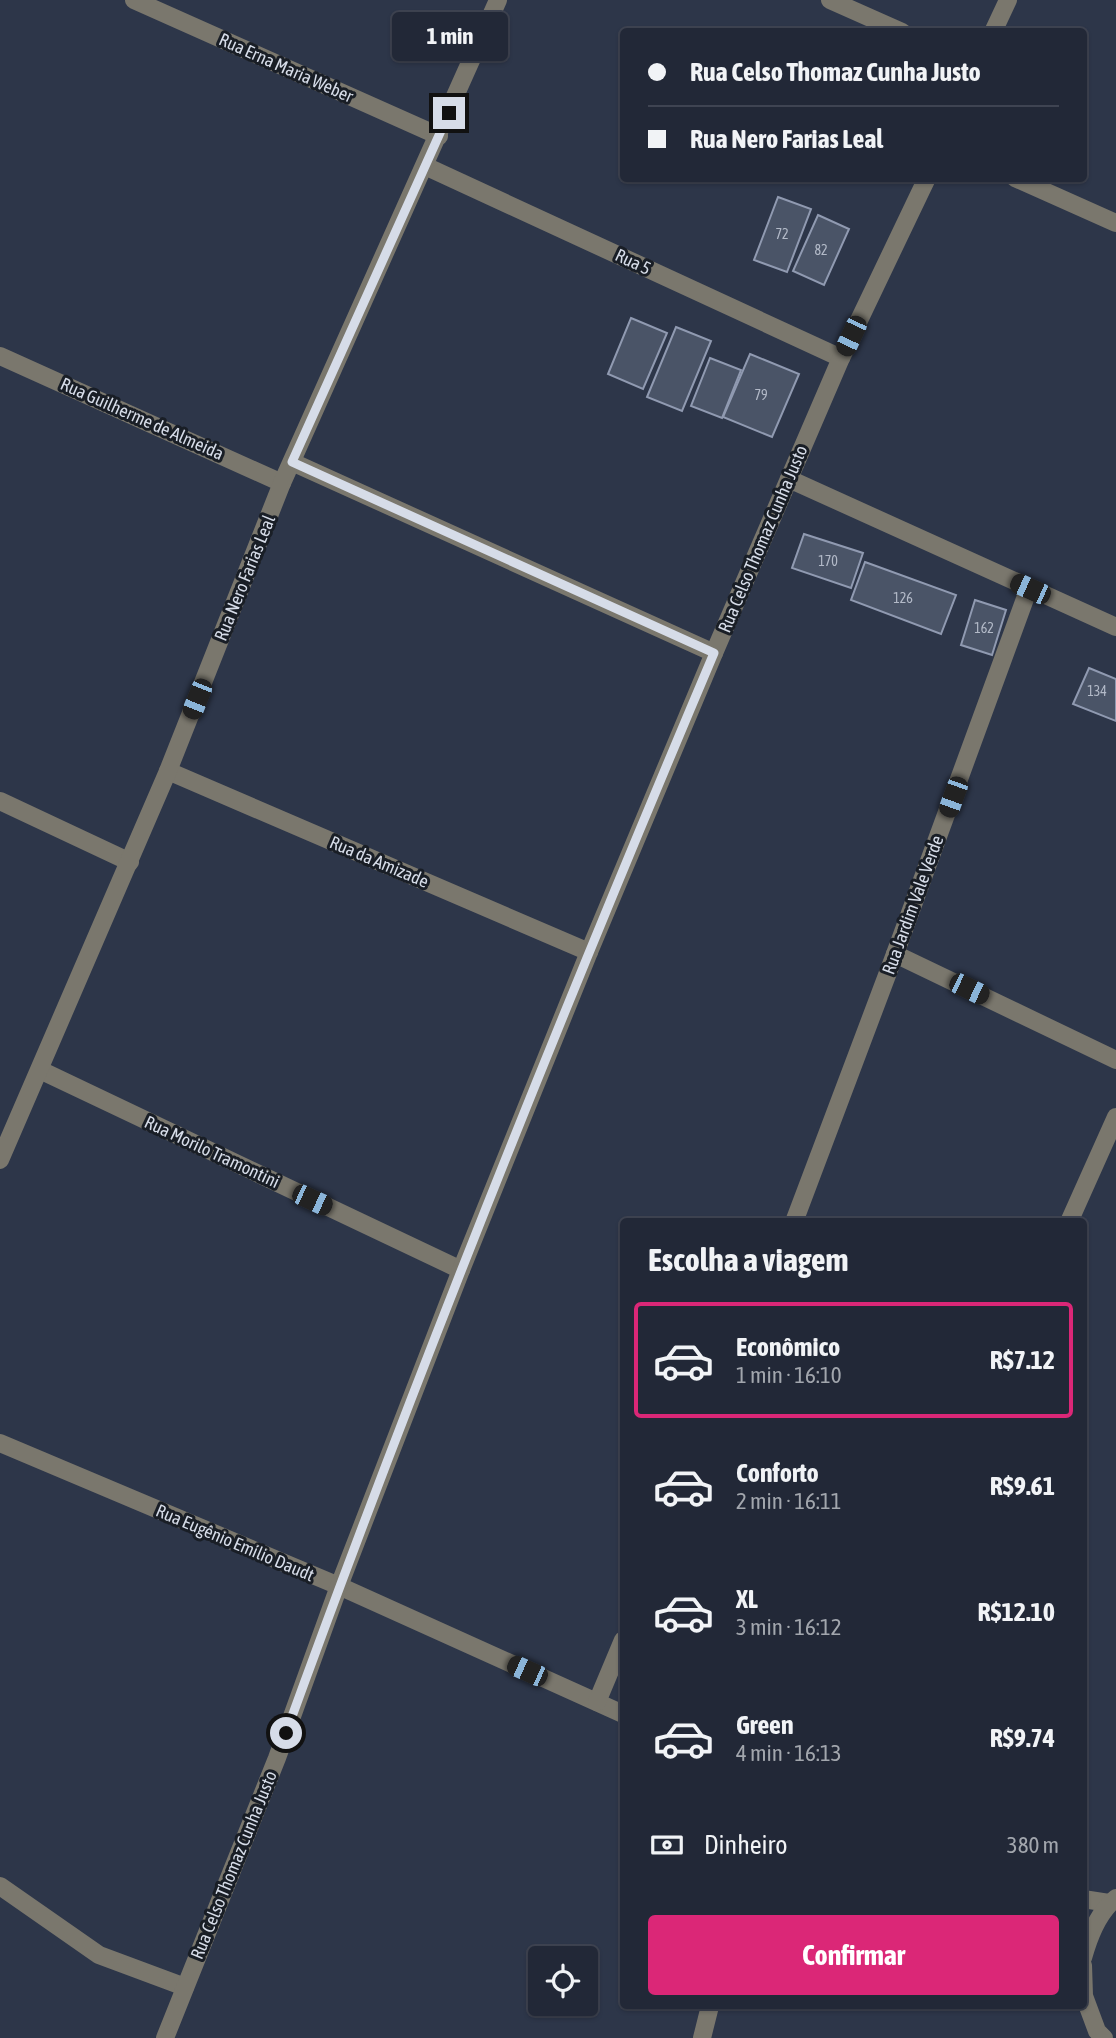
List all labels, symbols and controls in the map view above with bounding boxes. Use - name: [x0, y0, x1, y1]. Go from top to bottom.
- callout: 1 min: [391, 11, 507, 60]
- text: 1 min: [427, 23, 473, 49]
- street label: Rua Erna Maria Weber: [216, 29, 357, 107]
- text: Rua Celso Thomaz Cunha Justo: [690, 57, 981, 87]
- route end: [433, 97, 465, 129]
- text: Rua Nero Farias Leal: [690, 124, 883, 154]
- house number: 72: [775, 226, 789, 242]
- house number: 82: [814, 242, 828, 258]
- street label: Rua 5: [612, 244, 654, 279]
- car: [833, 313, 870, 359]
- street label: Rua Guilherme de Almeida: [57, 373, 227, 464]
- house number: 79: [754, 387, 768, 403]
- street label: Rua Celso Thomaz Cunha Justo: [714, 442, 812, 636]
- street label: Rua Nero Farias Leal: [210, 512, 279, 644]
- house number: 170: [818, 553, 838, 569]
- car: [1007, 571, 1054, 607]
- house number: 126: [893, 590, 913, 606]
- house number: 162: [974, 620, 994, 636]
- car: [180, 676, 215, 722]
- house number: 134: [1087, 683, 1107, 699]
- car: [936, 774, 971, 820]
- street label: Rua da Amizade: [327, 831, 432, 892]
- street label: Rua Jardim Vale Verde: [878, 832, 947, 977]
- car: [946, 970, 993, 1008]
- street label: Rua Morilo Tramontini: [141, 1111, 283, 1192]
- car: [289, 1182, 336, 1218]
- text: Escolha a viagem: [648, 1241, 848, 1278]
- icon: car: [652, 1329, 715, 1392]
- text: Econômico: [736, 1332, 840, 1362]
- text: R$7.12: [990, 1345, 1055, 1375]
- text: 1 min · 16:10: [736, 1362, 842, 1388]
- icon: car: [652, 1455, 715, 1518]
- text: Conforto: [736, 1458, 819, 1488]
- text: R$9.61: [990, 1471, 1055, 1501]
- text: 2 min · 16:11: [736, 1488, 842, 1514]
- street label: Rua Eugênio Emílio Daudt: [153, 1500, 317, 1585]
- icon: car: [652, 1581, 715, 1644]
- text: XL: [736, 1584, 758, 1614]
- text: R$12.10: [978, 1597, 1055, 1627]
- text: 3 min · 16:12: [736, 1614, 842, 1640]
- car: [504, 1653, 551, 1689]
- icon: car: [652, 1707, 715, 1770]
- text: Green: [736, 1710, 794, 1740]
- route start: [270, 1717, 302, 1749]
- text: R$9.74: [990, 1723, 1055, 1753]
- text: 4 min · 16:13: [736, 1740, 842, 1766]
- street label: Rua Celso Thomaz Cunha Justo: [186, 1768, 281, 1962]
- icon: cash: [648, 1826, 686, 1864]
- text: Dinheiro: [704, 1830, 787, 1860]
- text: 380 m: [1007, 1832, 1059, 1858]
- button: Confirmar: [648, 1915, 1059, 1995]
- map controls: [528, 1946, 598, 2016]
- button: locate: [528, 1946, 598, 2016]

